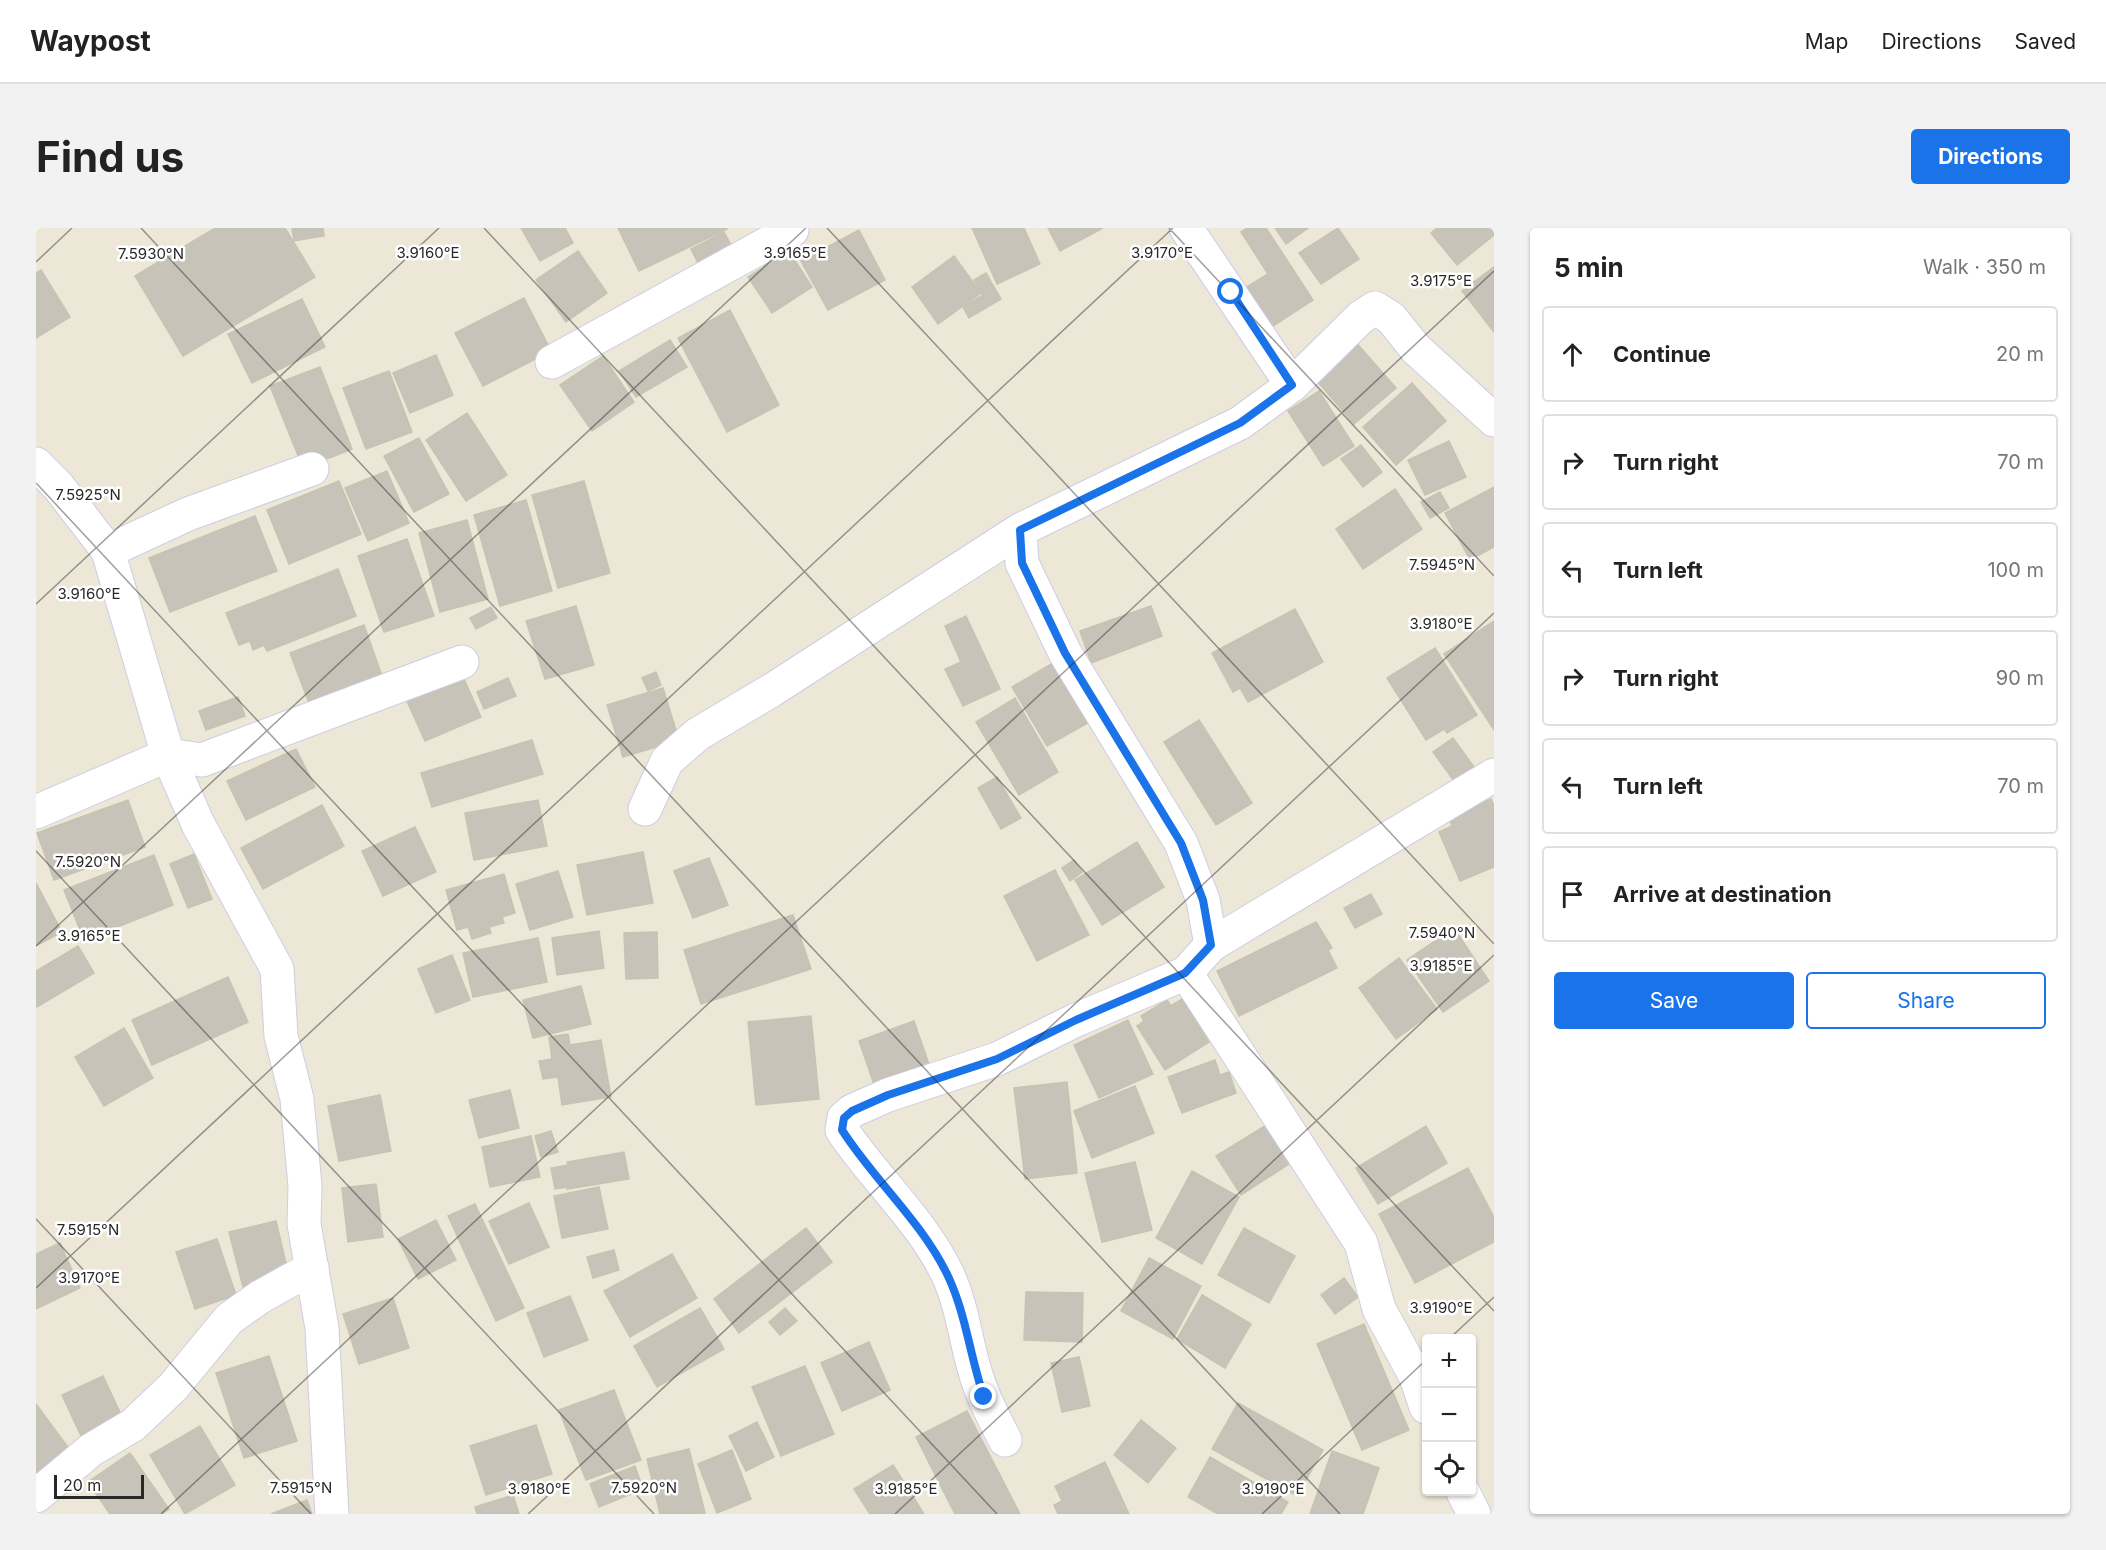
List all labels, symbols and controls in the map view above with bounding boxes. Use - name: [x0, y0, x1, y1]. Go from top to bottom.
- text: Waypost: [30, 24, 151, 58]
- text: Map: [1805, 29, 1848, 54]
- text: Directions: [1881, 29, 1982, 54]
- text: Saved: [2015, 29, 2076, 54]
- button: Directions: [1911, 129, 2070, 184]
- text: Find us: [36, 131, 184, 182]
- text: 3.9160°E: [396, 243, 460, 262]
- text: 3.9165°E: [764, 243, 826, 262]
- text: 3.9170°E: [1131, 243, 1193, 262]
- text: 7.5930°N: [118, 244, 184, 263]
- text: 5 min: [1554, 252, 1624, 283]
- text: Walk · 350 m: [1923, 255, 2046, 279]
- text: 3.9175°E: [1410, 271, 1472, 290]
- route start: [1217, 278, 1243, 304]
- icon: ahead: [1556, 338, 1589, 371]
- text: Continue: [1613, 341, 1711, 367]
- text: 20 m: [1996, 342, 2044, 366]
- icon: right: [1556, 446, 1589, 479]
- text: Turn right: [1613, 449, 1719, 475]
- text: 70 m: [1997, 450, 2044, 474]
- text: 7.5925°N: [55, 485, 121, 504]
- icon: left: [1556, 554, 1589, 587]
- text: 7.5945°N: [1409, 555, 1475, 574]
- text: Turn left: [1613, 557, 1703, 583]
- text: 100 m: [1987, 558, 2044, 582]
- text: 3.9160°E: [57, 584, 121, 603]
- text: 3.9180°E: [1409, 614, 1473, 633]
- icon: right: [1556, 662, 1589, 695]
- text: Turn right: [1613, 665, 1719, 691]
- text: 90 m: [1996, 666, 2044, 690]
- icon: left: [1556, 770, 1589, 803]
- text: Turn left: [1613, 773, 1703, 799]
- text: 70 m: [1997, 774, 2044, 798]
- text: 7.5920°N: [55, 852, 121, 871]
- icon: arrive: [1556, 878, 1589, 911]
- text: Arrive at destination: [1613, 881, 1832, 907]
- text: 7.5940°N: [1409, 923, 1475, 942]
- text: 3.9165°E: [58, 926, 120, 945]
- text: 3.9185°E: [1410, 956, 1472, 975]
- button: Save: [1554, 972, 1794, 1029]
- button: Share: [1806, 972, 2046, 1029]
- text: 7.5915°N: [57, 1220, 119, 1239]
- text: 3.9170°E: [58, 1268, 120, 1287]
- text: 3.9190°E: [1409, 1298, 1473, 1317]
- map controls: [1422, 1334, 1476, 1496]
- button: +: [1422, 1334, 1476, 1388]
- route end: [970, 1383, 996, 1409]
- button: −: [1422, 1388, 1476, 1442]
- button: locate: [1422, 1442, 1476, 1496]
- scale bar: [54, 1472, 144, 1500]
- text: 20 m: [63, 1475, 101, 1495]
- text: 7.5915°N: [270, 1478, 332, 1497]
- text: 7.5920°N: [611, 1478, 677, 1497]
- text: 3.9180°E: [507, 1479, 571, 1498]
- text: 3.9185°E: [875, 1479, 937, 1498]
- text: 3.9190°E: [1241, 1479, 1305, 1498]

